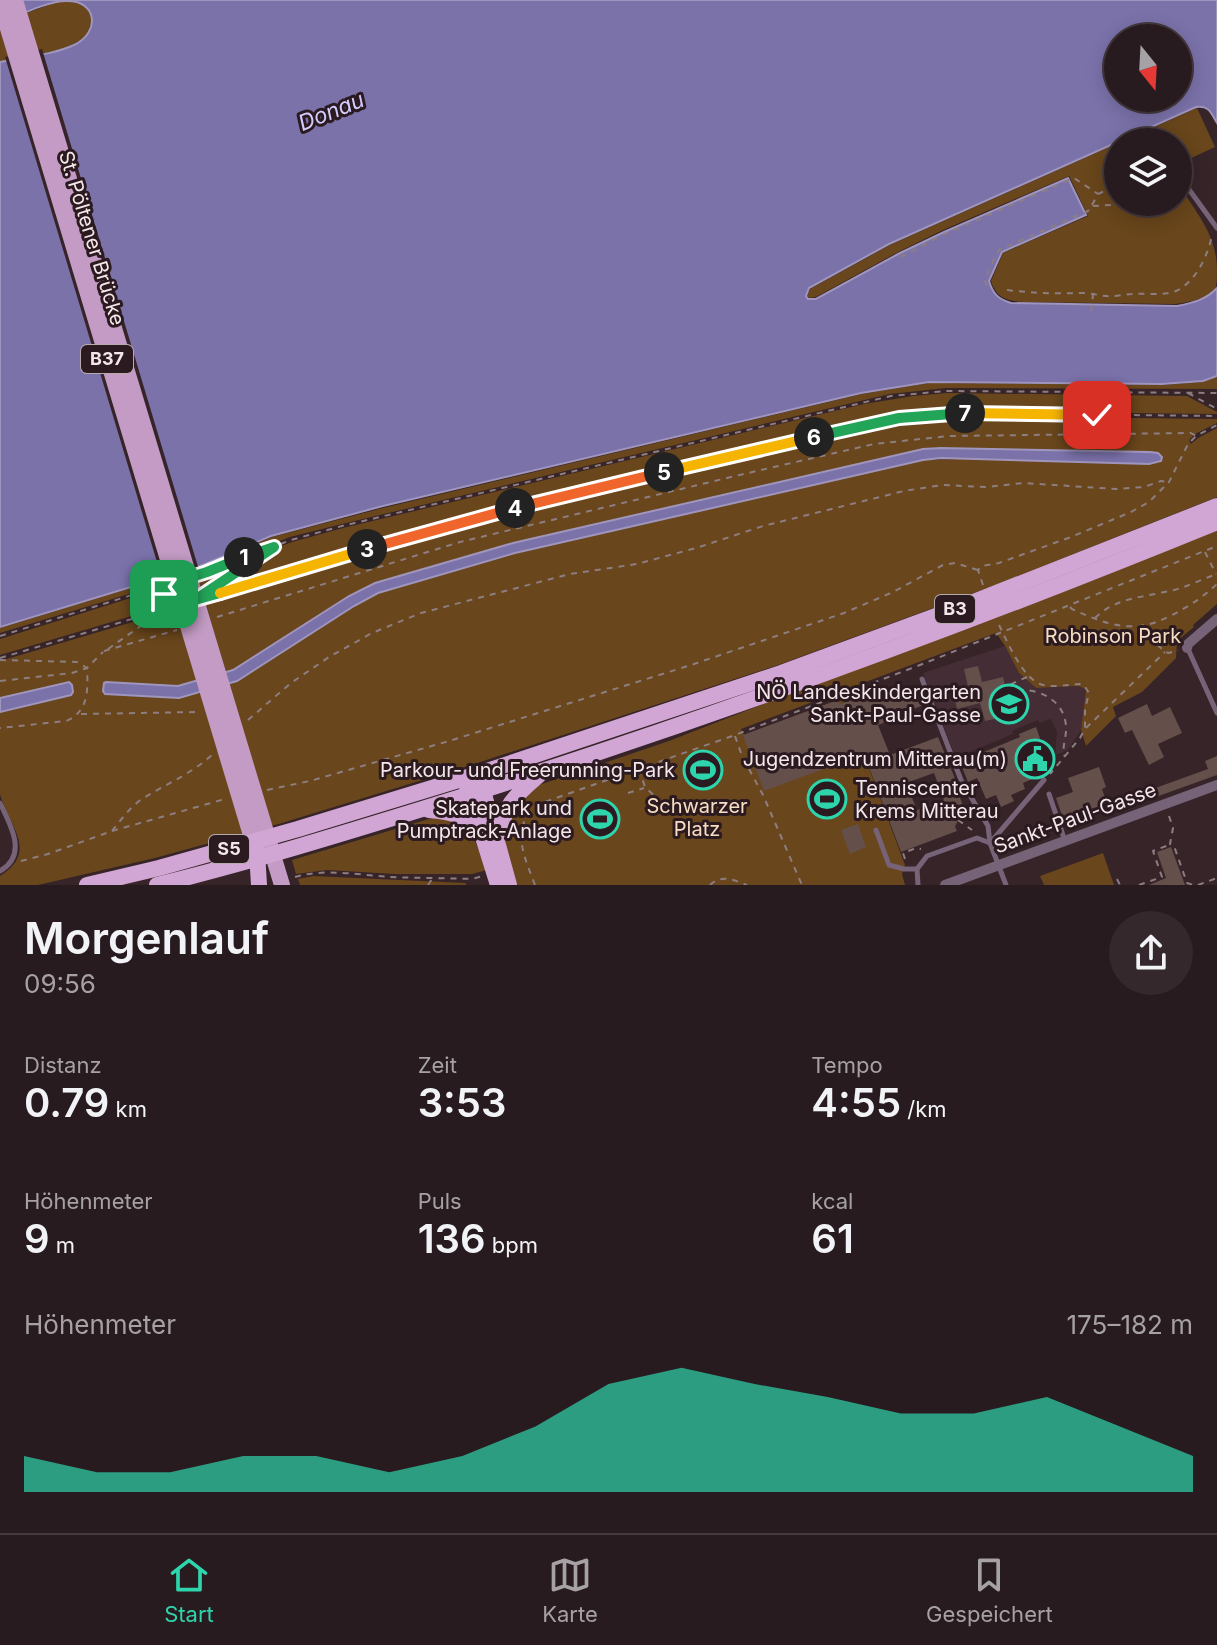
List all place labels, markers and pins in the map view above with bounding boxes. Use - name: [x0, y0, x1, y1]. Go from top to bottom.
- pin: [1063, 381, 1131, 449]
- pin: 7: [945, 393, 985, 433]
- pin: 6: [794, 417, 834, 457]
- pin: 5: [644, 452, 684, 492]
- pin: 4: [495, 488, 535, 528]
- pin: 3: [347, 529, 387, 569]
- pin: 1: [224, 537, 264, 577]
- pin: [130, 560, 198, 628]
- place label: NÖ Landeskindergarten Sankt-Paul-Gasse: [756, 680, 981, 727]
- school or university icon: NÖ Landeskindergarten Sankt-Paul-Gasse: [988, 683, 1030, 725]
- public building icon: Jugendzentrum Mitterau(m): [1014, 738, 1056, 780]
- place label: Jugendzentrum Mitterau(m): [743, 747, 1007, 771]
- sports icon: Parkour- und Freerunning-Park: [682, 749, 724, 791]
- place label: Parkour- und Freerunning-Park: [380, 758, 675, 782]
- place label: Tenniscenter Krems Mitterau: [855, 776, 999, 823]
- sports icon: Tenniscenter Krems Mitterau: [806, 778, 848, 820]
- place label: Skatepark und Pumptrack-Anlage: [397, 796, 572, 843]
- sports icon: Skatepark und Pumptrack-Anlage: [579, 798, 621, 840]

